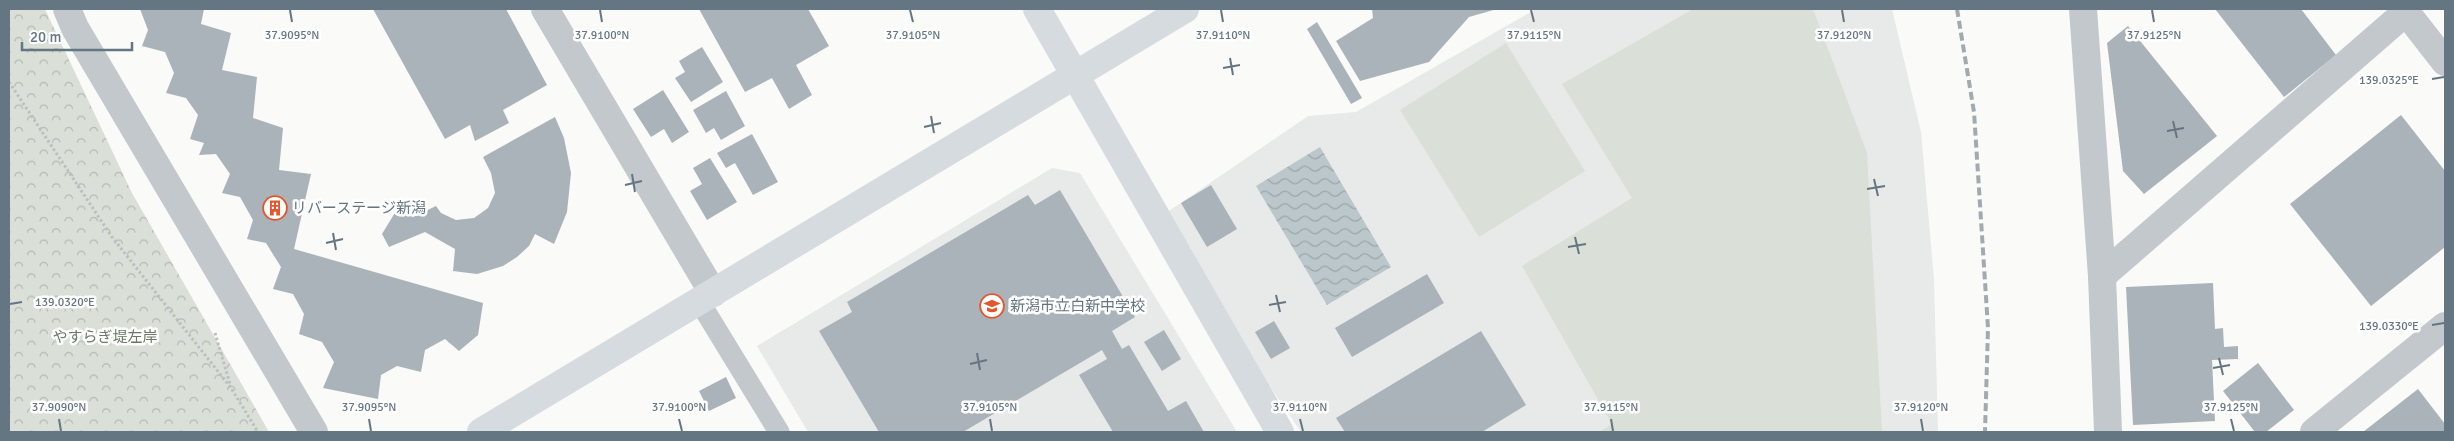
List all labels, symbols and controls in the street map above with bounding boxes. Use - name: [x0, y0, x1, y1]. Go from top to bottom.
- scale bar: [22, 20, 132, 52]
- text: 20 m: [30, 28, 61, 46]
- text: 37.9095°N: [265, 28, 319, 43]
- text: 37.9100°N: [575, 28, 629, 43]
- text: 37.9105°N: [886, 28, 940, 43]
- text: 37.9110°N: [1196, 28, 1250, 43]
- text: 37.9115°N: [1507, 28, 1561, 43]
- text: 37.9120°N: [1817, 28, 1871, 43]
- text: 37.9125°N: [2127, 28, 2181, 43]
- text: 139.0325°E: [2359, 73, 2419, 88]
- building icon: リバーステージ新潟: [262, 195, 288, 221]
- place label: リバーステージ新潟: [292, 199, 426, 217]
- school or university icon: 新潟市立白新中学校: [979, 293, 1005, 319]
- text: 139.0320°E: [35, 295, 95, 310]
- place label: 新潟市立白新中学校: [1010, 297, 1145, 315]
- text: 139.0330°E: [2359, 319, 2419, 334]
- park label: やすらぎ堤左岸: [52, 328, 158, 346]
- text: 37.9090°N: [32, 400, 86, 415]
- text: 37.9095°N: [342, 400, 396, 415]
- text: 37.9100°N: [652, 400, 706, 415]
- text: 37.9105°N: [963, 400, 1017, 415]
- text: 37.9110°N: [1273, 400, 1327, 415]
- text: 37.9115°N: [1584, 400, 1638, 415]
- text: 37.9120°N: [1894, 400, 1948, 415]
- text: 37.9125°N: [2204, 400, 2258, 415]

